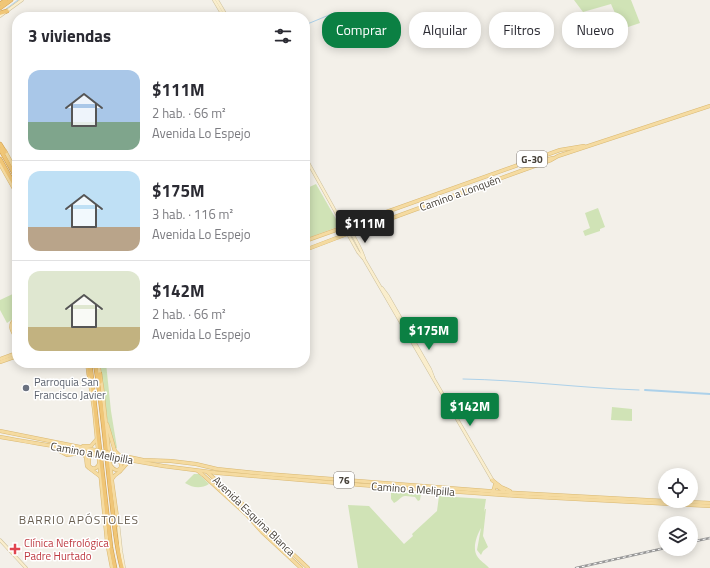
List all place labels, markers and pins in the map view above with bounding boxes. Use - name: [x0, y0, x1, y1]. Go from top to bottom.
- pin: $111M: [337, 210, 393, 244]
- pin: $175M: [401, 317, 457, 351]
- place label: Parroquia San Francisco Javier: [34, 374, 106, 403]
- marker: Parroquia San Francisco Javier: [21, 383, 31, 393]
- pin: $142M: [442, 393, 498, 427]
- place label: Clínica Nefrológica Padre Hurtado: [24, 535, 109, 564]
- marker: Clínica Nefrológica Padre Hurtado: [9, 543, 21, 555]

